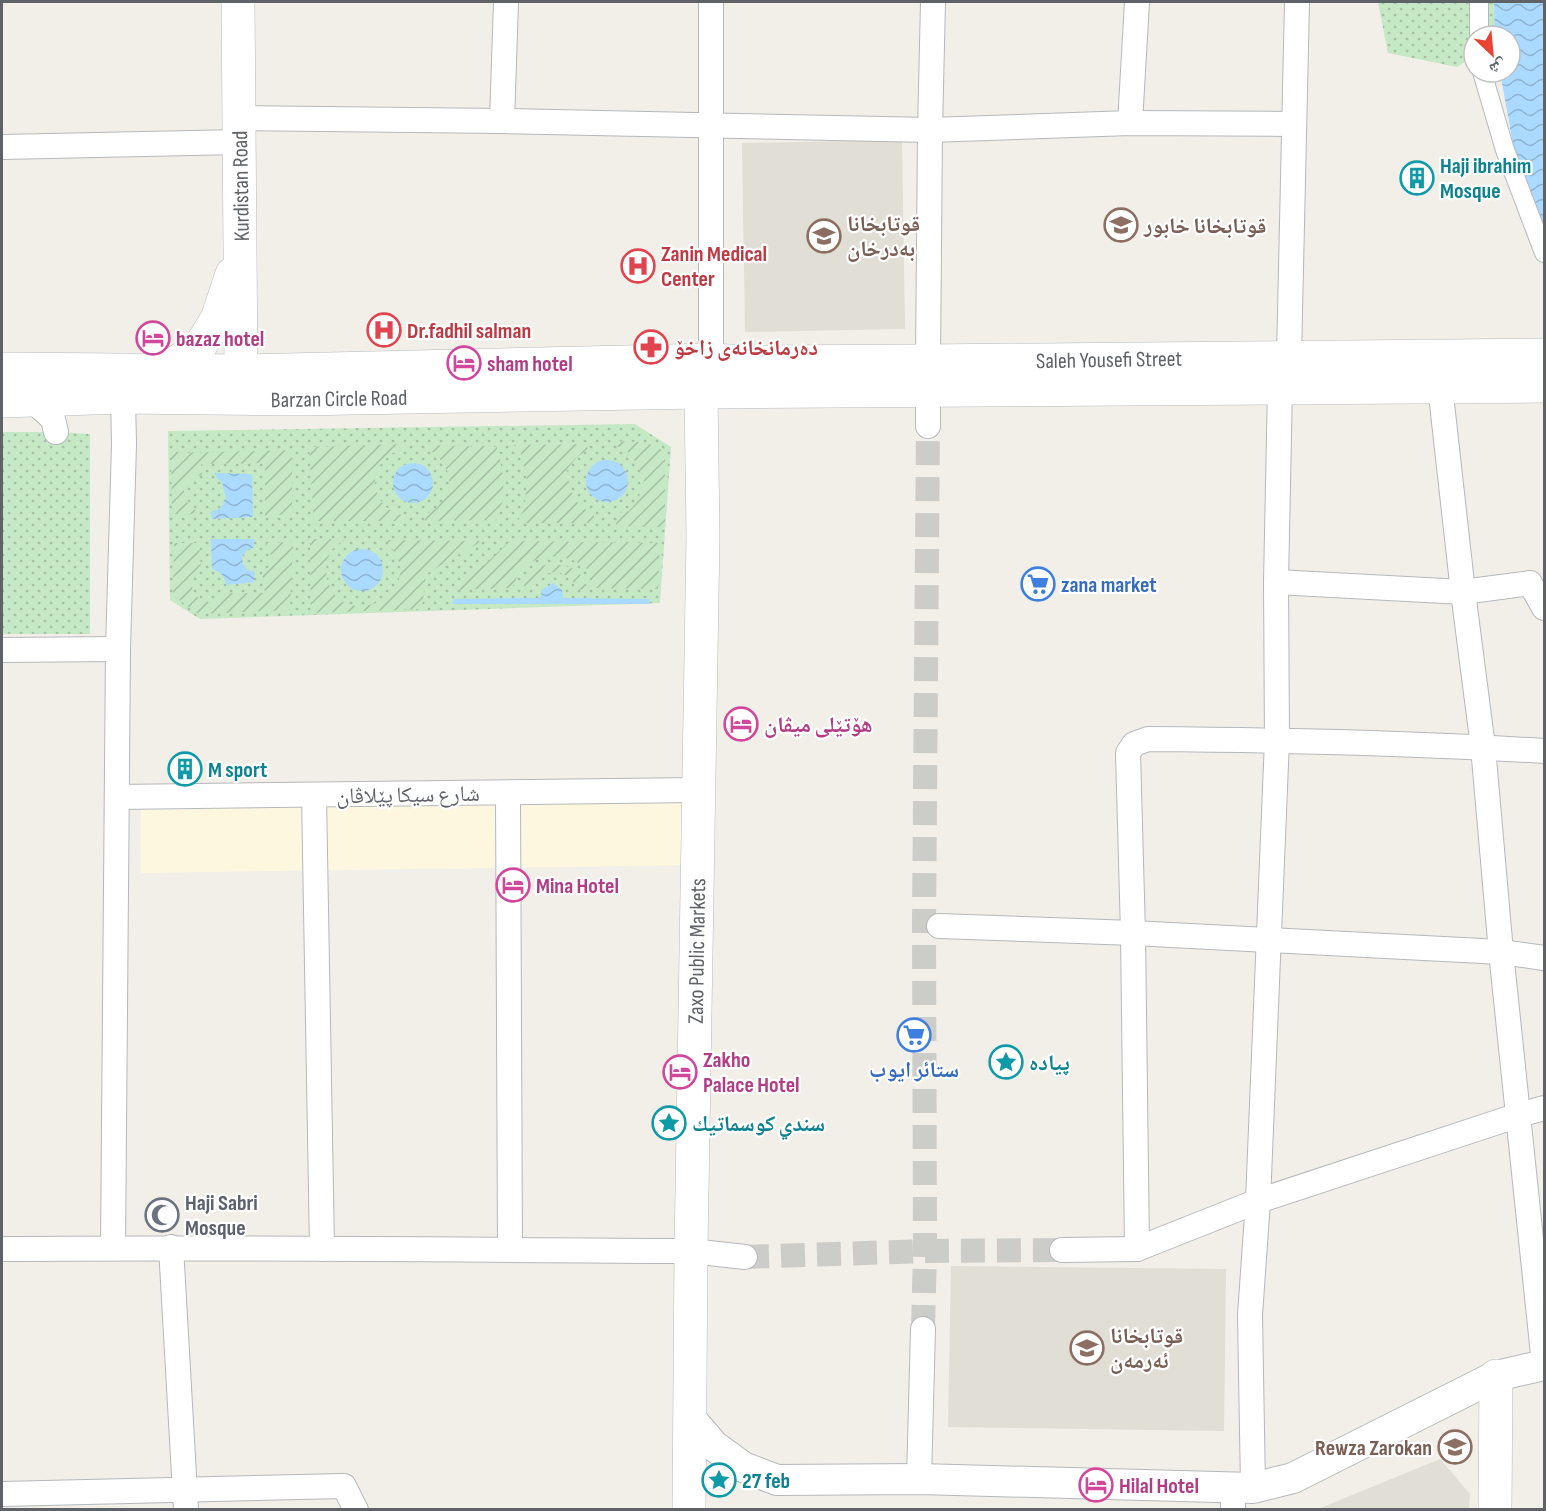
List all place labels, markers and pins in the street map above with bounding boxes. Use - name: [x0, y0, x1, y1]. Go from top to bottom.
- place label: Haji ibrahim Mosque: [1440, 153, 1531, 205]
- building icon: Haji ibrahim Mosque: [1399, 160, 1435, 196]
- school or university icon: قوتابخانا خابور: [1103, 207, 1139, 243]
- place label: قوتابخانا به‌درخان: [847, 211, 920, 263]
- place label: قوتابخانا خابور: [1143, 213, 1266, 240]
- school or university icon: قوتابخانا به‌درخان: [806, 218, 842, 254]
- place label: Zanin Medical Center: [661, 241, 767, 293]
- hospital icon: Zanin Medical Center: [620, 248, 656, 284]
- hospital icon: Dr.fadhil salman: [366, 312, 402, 348]
- place label: Dr.fadhil salman: [407, 318, 531, 345]
- hotel icon: bazaz hotel: [135, 320, 171, 356]
- place label: bazaz hotel: [176, 326, 264, 353]
- pharmacy icon: دەرمانخانەی زاخۆ: [633, 329, 669, 365]
- place label: دەرمانخانەی زاخۆ: [674, 335, 818, 362]
- hotel icon: sham hotel: [446, 345, 482, 381]
- place label: sham hotel: [487, 351, 573, 378]
- supermarket icon: zana market: [1020, 566, 1056, 602]
- place label: zana market: [1061, 572, 1157, 599]
- hotel icon: هۆتێلی میڤان: [723, 706, 759, 742]
- place label: هۆتێلی میڤان: [764, 712, 873, 739]
- building icon: M sport: [167, 751, 203, 787]
- place label: M sport: [208, 757, 267, 784]
- hotel icon: Mina Hotel: [495, 867, 531, 903]
- place label: Mina Hotel: [536, 873, 619, 900]
- supermarket icon: ستائر ايوب: [896, 1017, 932, 1053]
- place icon: پیادە: [988, 1044, 1024, 1080]
- place label: Zakho Palace Hotel: [703, 1047, 800, 1099]
- place label: پیادە: [1029, 1050, 1070, 1077]
- hotel icon: Zakho Palace Hotel: [662, 1054, 698, 1090]
- place label: ستائر ايوب: [869, 1057, 959, 1084]
- place icon: سندي کوسماتیك: [651, 1105, 687, 1141]
- place label: سندي کوسماتیك: [692, 1111, 825, 1140]
- place label: Haji Sabri Mosque: [185, 1190, 258, 1242]
- mosque icon: Haji Sabri Mosque: [144, 1197, 180, 1233]
- place label: قوتابخانا ئه‌رمه‌ن: [1110, 1323, 1183, 1375]
- school or university icon: قوتابخانا ئه‌رمه‌ن: [1069, 1330, 1105, 1366]
- school or university icon: Rewza Zarokan: [1437, 1429, 1473, 1465]
- place label: Rewza Zarokan: [1315, 1435, 1432, 1462]
- place icon: 27 feb: [701, 1462, 737, 1498]
- hotel icon: Hilal Hotel: [1078, 1467, 1114, 1503]
- place label: 27 feb: [742, 1468, 790, 1495]
- place label: Hilal Hotel: [1119, 1473, 1199, 1500]

